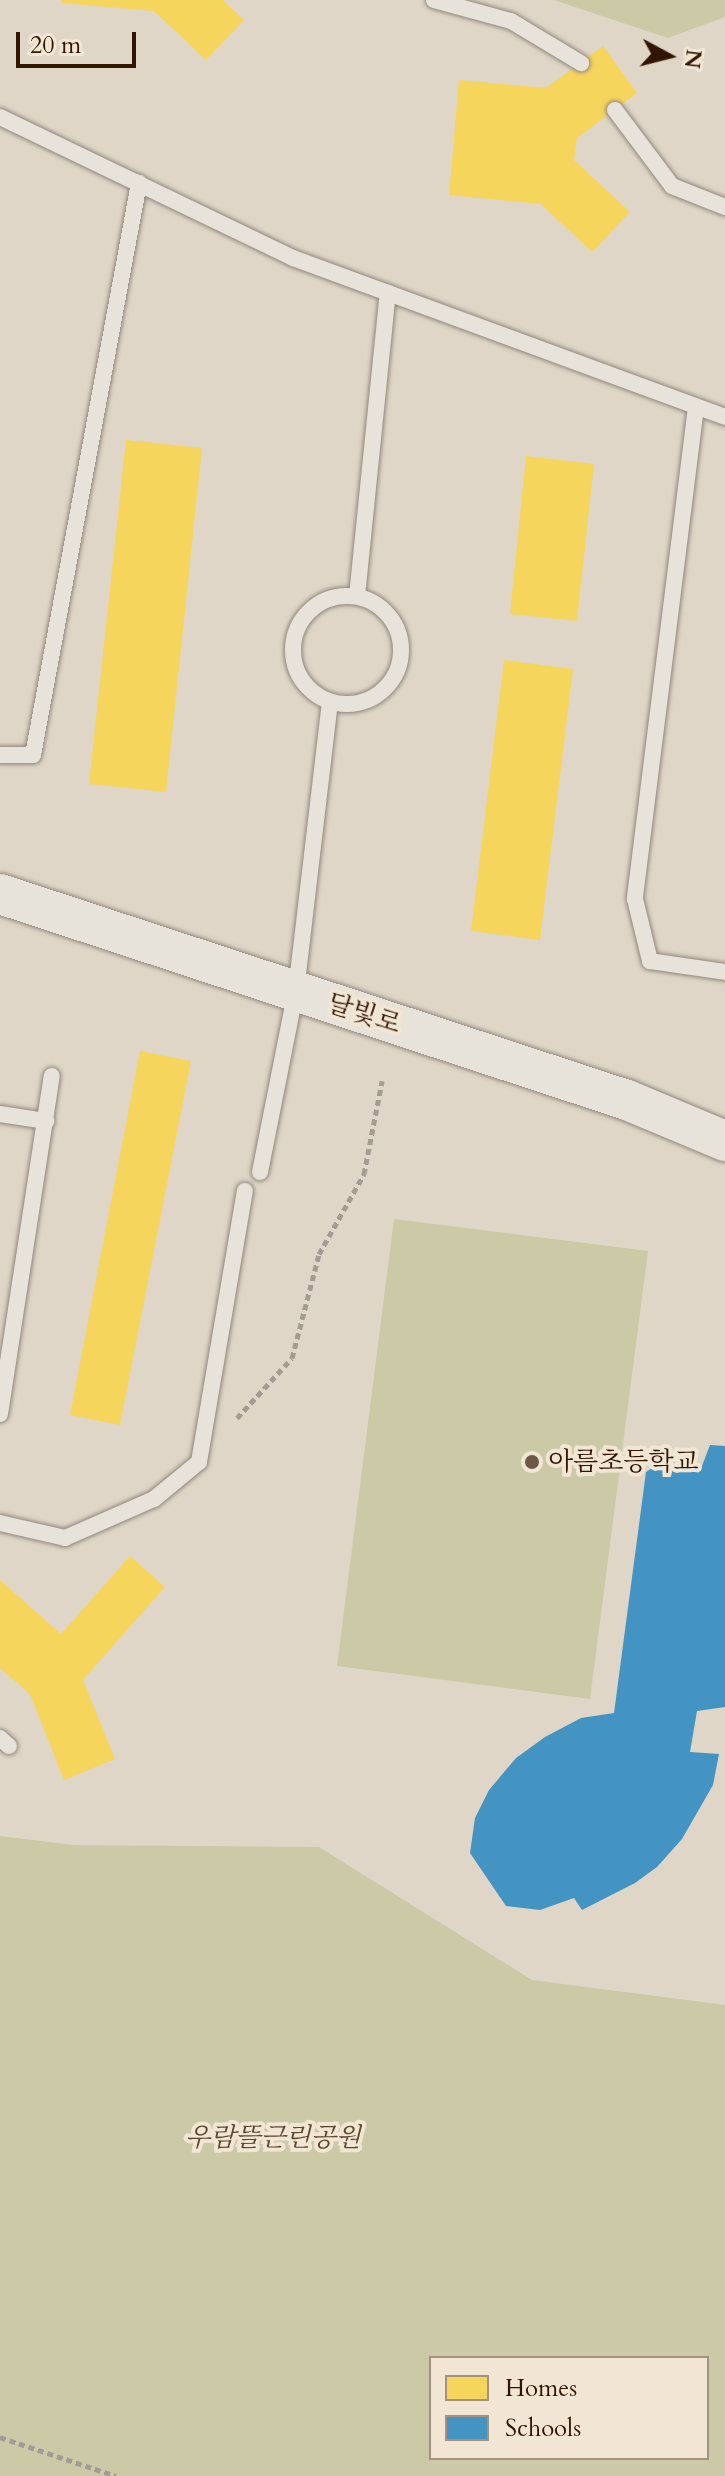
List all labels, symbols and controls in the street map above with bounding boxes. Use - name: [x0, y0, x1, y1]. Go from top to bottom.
- scale bar: [20, 16, 140, 66]
- north arrow: [629, 16, 709, 96]
- text: 20 m: [30, 29, 81, 62]
- text: N: [677, 48, 709, 70]
- street label: 달빛로: [323, 988, 405, 1040]
- place label: 아름초등학교: [548, 1446, 699, 1478]
- marker: 아름초등학교: [523, 1453, 541, 1471]
- park label: 우람뜰근린공원: [185, 2122, 361, 2154]
- legend: [429, 2356, 709, 2460]
- text: Homes: [505, 2372, 577, 2405]
- text: Schools: [505, 2412, 581, 2445]

